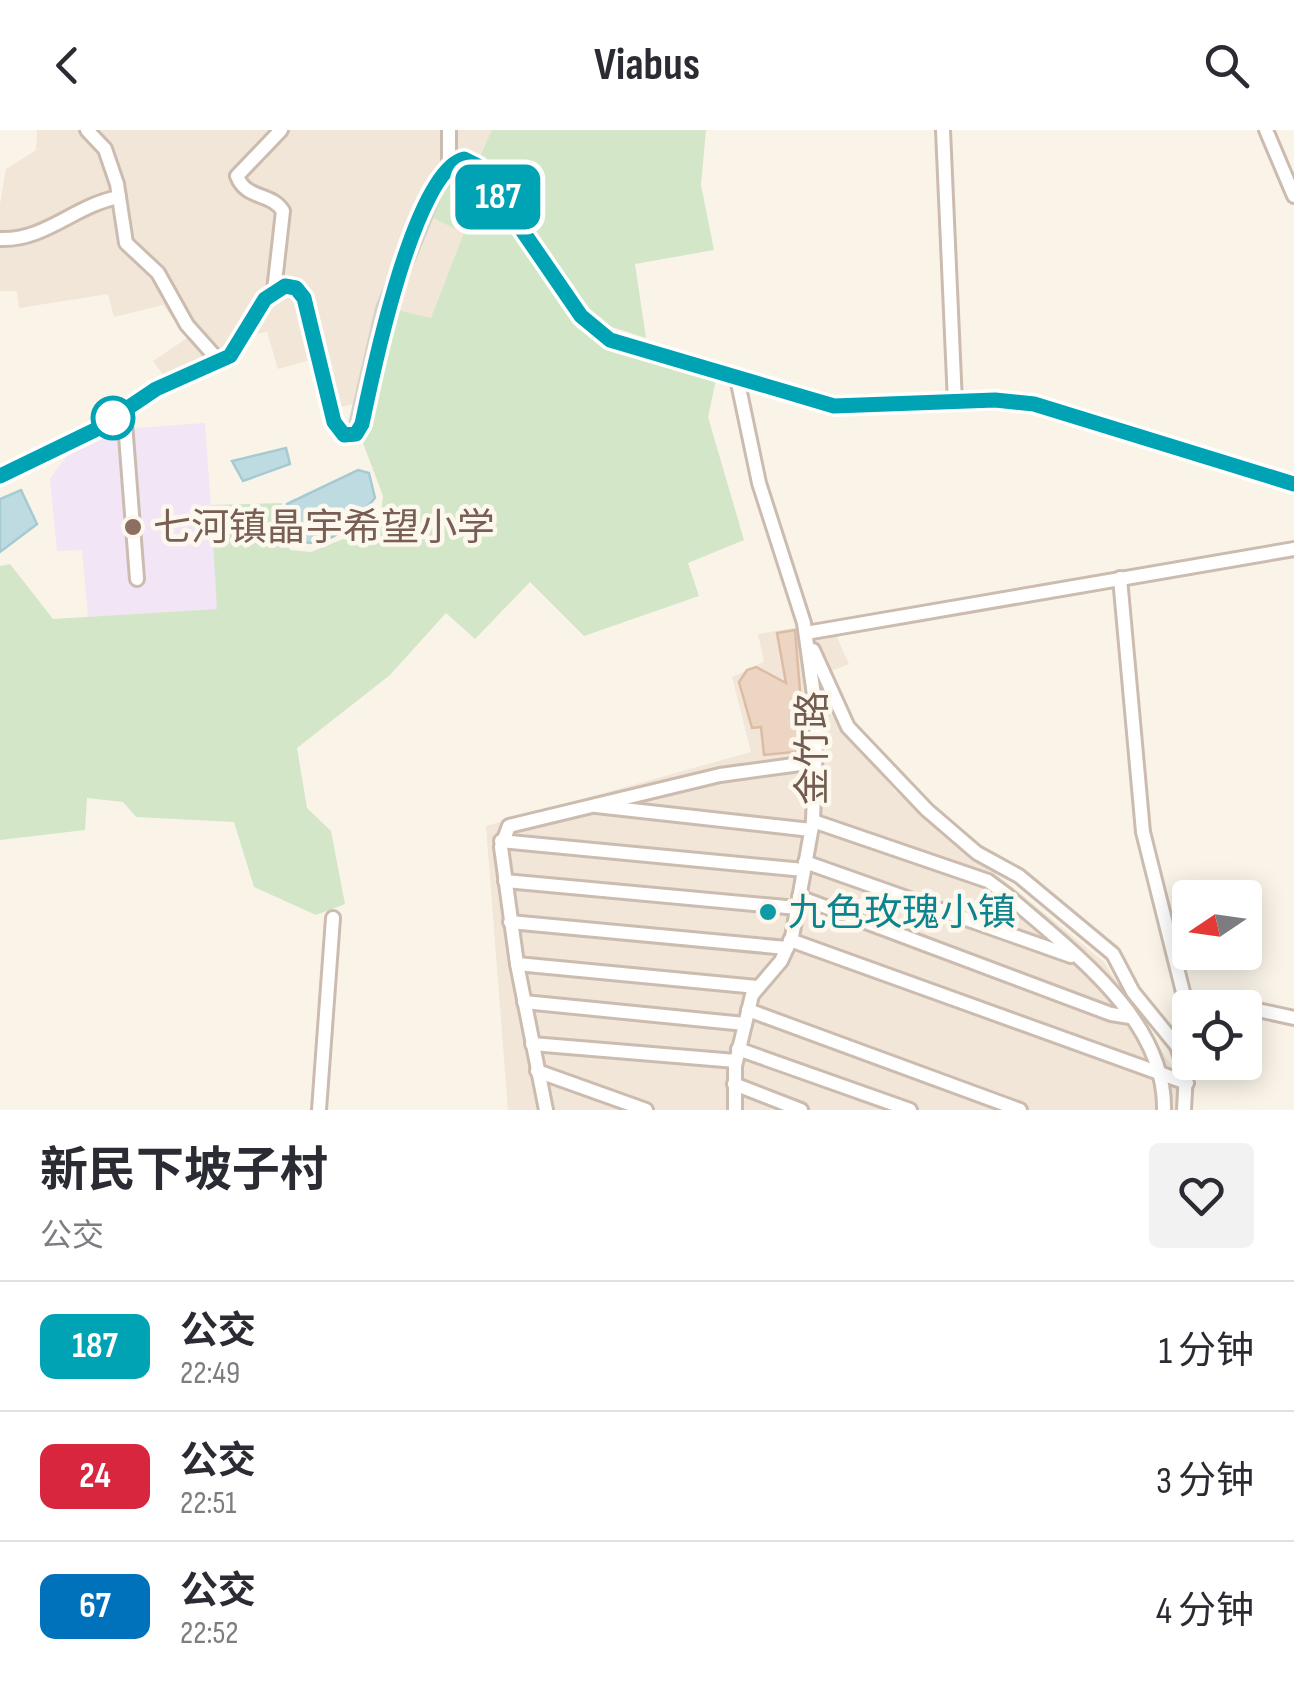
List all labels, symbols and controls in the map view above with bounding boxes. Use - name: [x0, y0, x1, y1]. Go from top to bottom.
- icon: back: [40, 38, 95, 93]
- text: Viabus: [594, 38, 700, 93]
- icon: search: [1199, 38, 1254, 93]
- line badge: 187: [440, 164, 556, 230]
- text: 187: [475, 176, 521, 219]
- unlabelled marker: [92, 397, 134, 439]
- place label: 七河镇晶宇希望小学: [153, 506, 495, 551]
- marker: 七河镇晶宇希望小学: [122, 516, 144, 538]
- street label: 金竹路: [791, 691, 836, 805]
- north arrow: [1172, 880, 1262, 970]
- map controls: [1172, 880, 1262, 1080]
- place label: 九色玫瑰小镇: [788, 891, 1016, 936]
- marker: 九色玫瑰小镇: [757, 901, 779, 923]
- button: locate: [1172, 990, 1262, 1080]
- text: 新民下坡子村: [40, 1143, 328, 1200]
- button: heart: [1149, 1143, 1254, 1248]
- text: 公交: [40, 1217, 104, 1256]
- text: 公交: [180, 1309, 256, 1354]
- text: 187: [72, 1325, 118, 1368]
- text: 1 分钟: [1159, 1329, 1254, 1374]
- text: 22:49: [180, 1354, 240, 1393]
- text: 公交: [180, 1439, 256, 1484]
- text: 24: [79, 1455, 111, 1498]
- text: 3 分钟: [1156, 1459, 1254, 1504]
- text: 22:51: [180, 1484, 236, 1523]
- text: 公交: [180, 1569, 256, 1614]
- text: 67: [79, 1585, 111, 1628]
- text: 4 分钟: [1156, 1589, 1254, 1634]
- text: 22:52: [180, 1614, 238, 1653]

